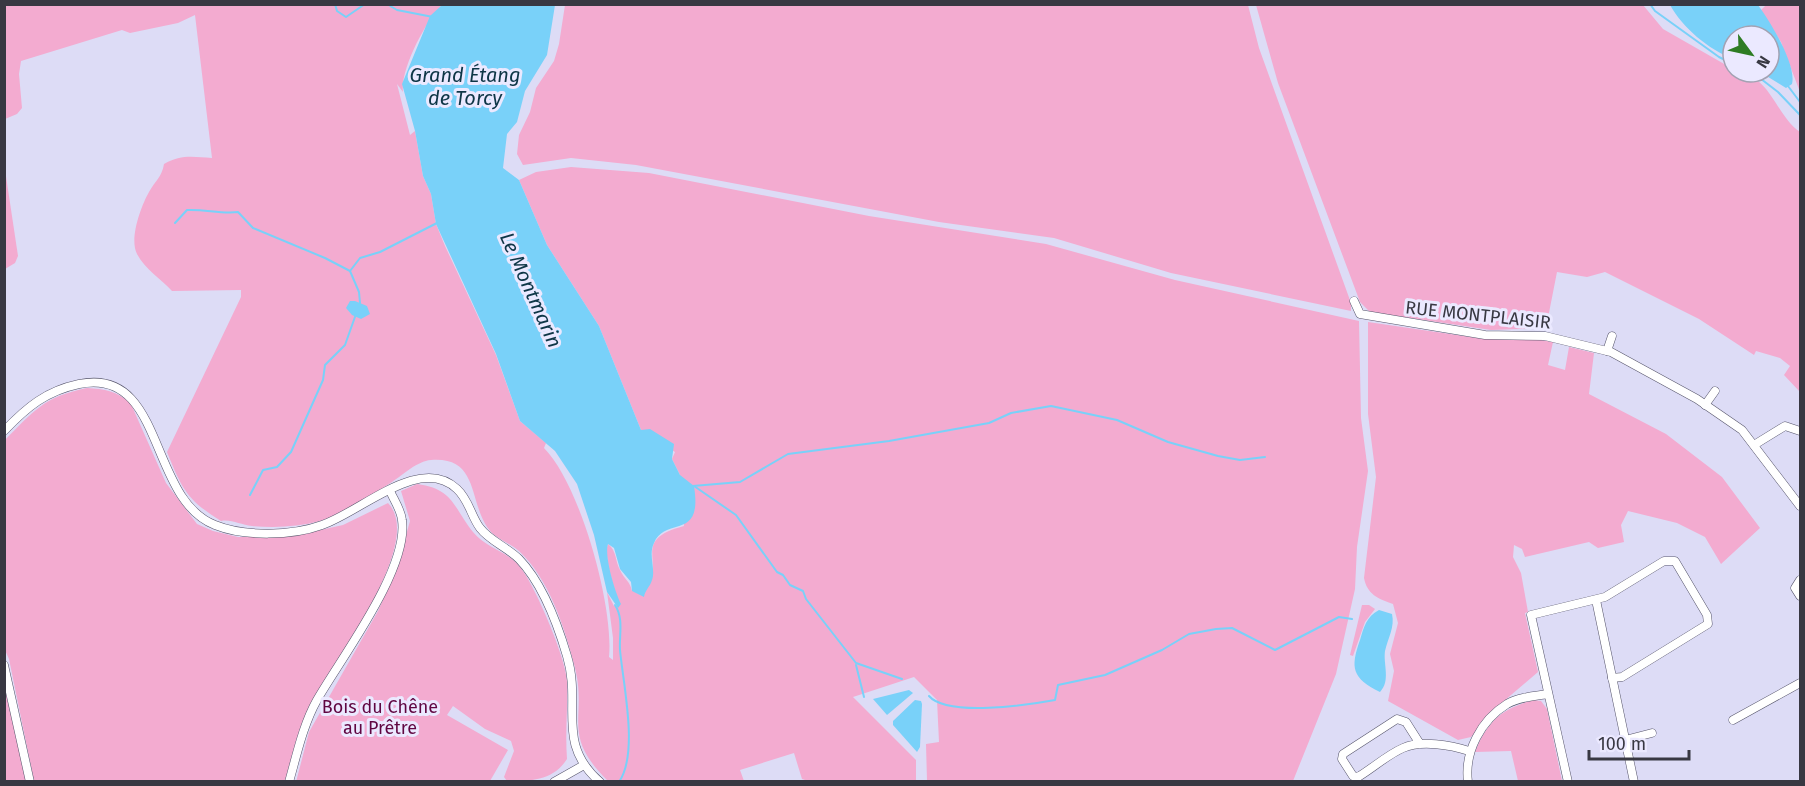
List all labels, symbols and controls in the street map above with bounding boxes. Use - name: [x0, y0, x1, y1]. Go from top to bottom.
- north arrow: [1721, 24, 1781, 84]
- text: N: [1752, 52, 1774, 72]
- water label: Grand Étang de Torcy: [410, 63, 521, 110]
- water label: Le Montmarin: [495, 229, 567, 351]
- street label: RUE MONTPLAISIR: [1404, 296, 1552, 334]
- park label: Bois du Chêne au Prêtre: [322, 696, 438, 739]
- scale bar: [1589, 723, 1690, 761]
- text: 100 m: [1598, 733, 1646, 755]

